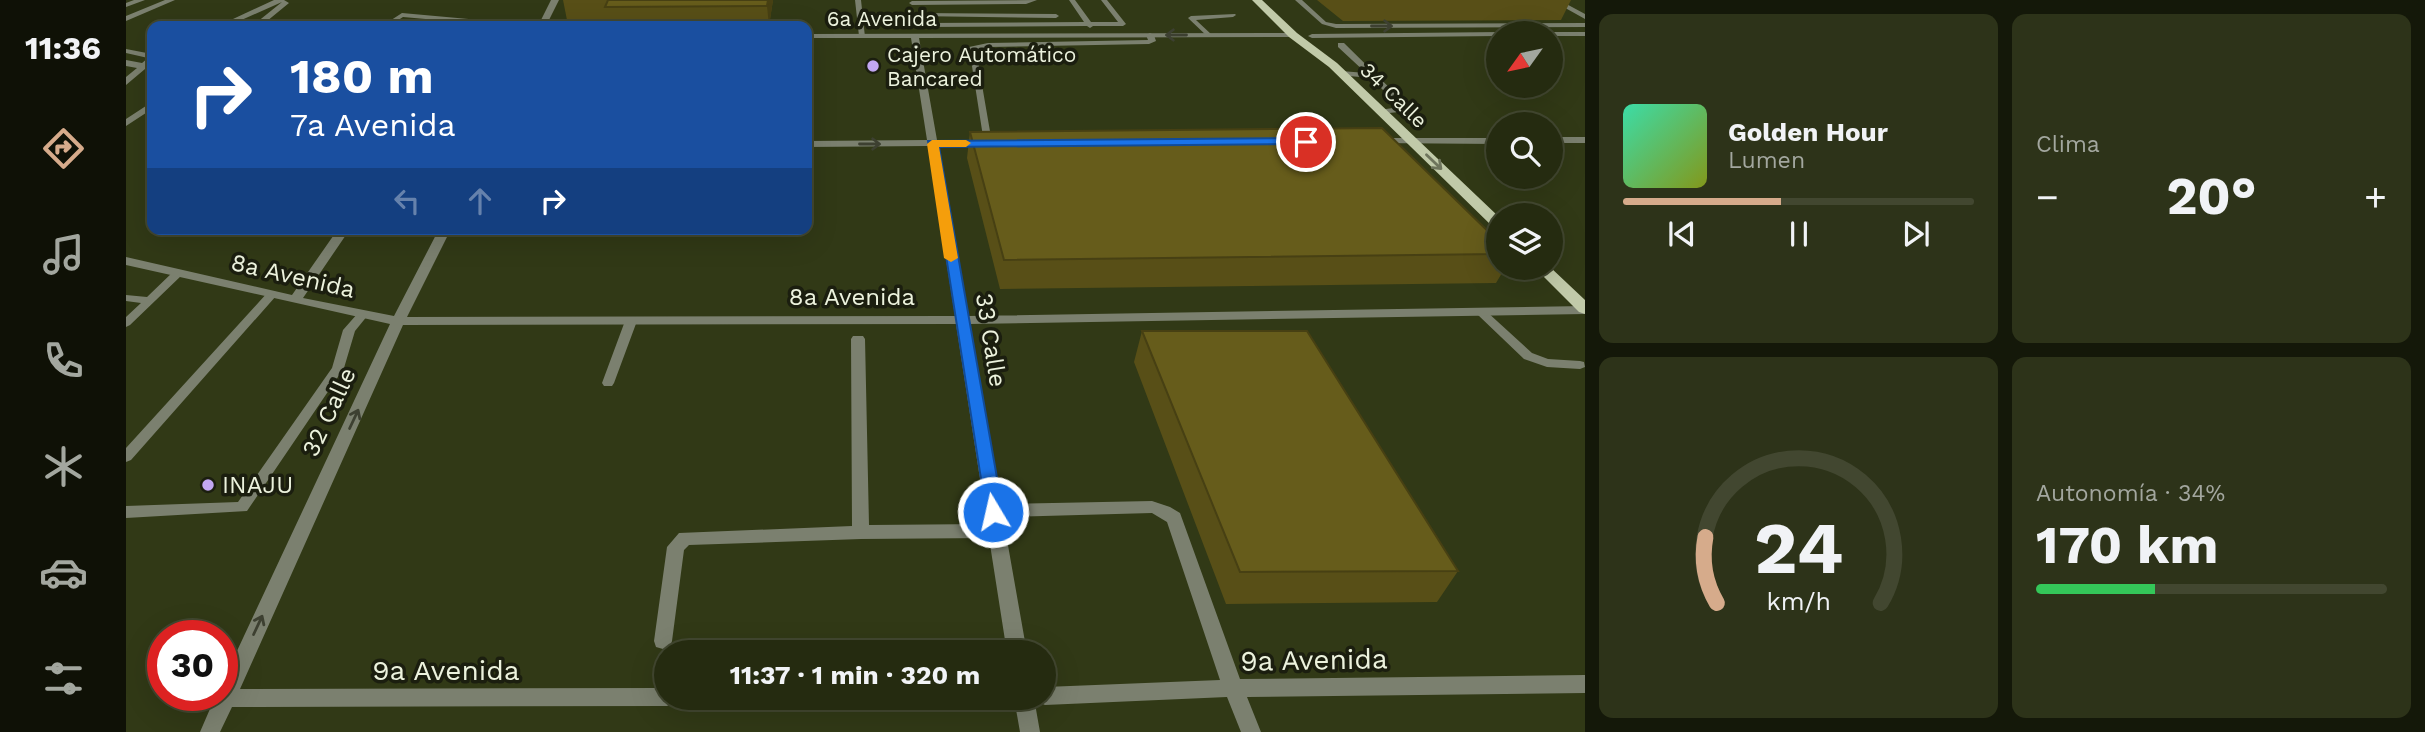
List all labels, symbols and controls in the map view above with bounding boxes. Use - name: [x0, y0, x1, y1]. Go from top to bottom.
- street label: 6a Avenida: [827, 6, 937, 31]
- one-way arrow: [1370, 19, 1393, 33]
- north arrow: [1486, 21, 1563, 98]
- map controls: [1486, 21, 1563, 280]
- one-way arrow: [1165, 28, 1188, 42]
- text: 11:36: [25, 29, 101, 67]
- place label: Cajero Automático Bancared: [887, 42, 1076, 91]
- text: 180 m: [290, 47, 434, 105]
- icon: right: [175, 49, 266, 140]
- street label: 34 Calle: [1355, 57, 1433, 133]
- marker: Cajero Automático Bancared: [865, 58, 881, 74]
- text: 7a Avenida: [290, 106, 456, 144]
- pin: [1276, 112, 1336, 172]
- button: search: [1486, 112, 1563, 189]
- text: Golden Hour: [1728, 117, 1888, 147]
- icon: arrive: [1287, 123, 1325, 161]
- icon: directions: [39, 124, 88, 173]
- text: Clima: [2036, 131, 2100, 158]
- one-way arrow: [858, 137, 881, 151]
- text: Lumen: [1728, 147, 1805, 174]
- one-way arrow: [1425, 154, 1442, 171]
- text: 20°: [2166, 166, 2257, 227]
- text: −: [2036, 175, 2059, 219]
- text: +: [2364, 175, 2387, 219]
- icon: left: [388, 182, 426, 220]
- icon: ahead: [461, 182, 499, 220]
- icon: right: [534, 182, 572, 220]
- button: layers: [1486, 203, 1563, 280]
- icon: previous: [1663, 215, 1701, 253]
- icon: pause: [1780, 215, 1818, 253]
- icon: next: [1897, 215, 1935, 253]
- icon: music: [39, 230, 88, 279]
- street label: 8a Avenida: [228, 248, 358, 304]
- street label: 8a Avenida: [789, 283, 915, 311]
- street label: 33 Calle: [970, 291, 1012, 389]
- icon: phone: [39, 336, 88, 385]
- street label: 32 Calle: [296, 363, 362, 461]
- one-way arrow: [347, 409, 361, 430]
- icon: climate: [39, 442, 88, 491]
- place label: INAJU: [222, 471, 293, 499]
- position arrow: [956, 475, 1030, 549]
- marker: INAJU: [200, 477, 216, 493]
- text: Autonomía · 34%: [2036, 480, 2225, 507]
- text: 24: [1754, 506, 1843, 592]
- text: 170 km: [2036, 515, 2218, 576]
- icon: car: [39, 548, 88, 597]
- text: km/h: [1766, 587, 1831, 616]
- one-way arrow: [252, 615, 265, 636]
- speed limit sign: 30: [147, 620, 238, 711]
- street label: 9a Avenida: [1240, 642, 1388, 678]
- icon: filters: [39, 654, 88, 703]
- street label: 9a Avenida: [372, 654, 520, 687]
- text: 11:37 · 1 min · 320 m: [730, 660, 980, 690]

